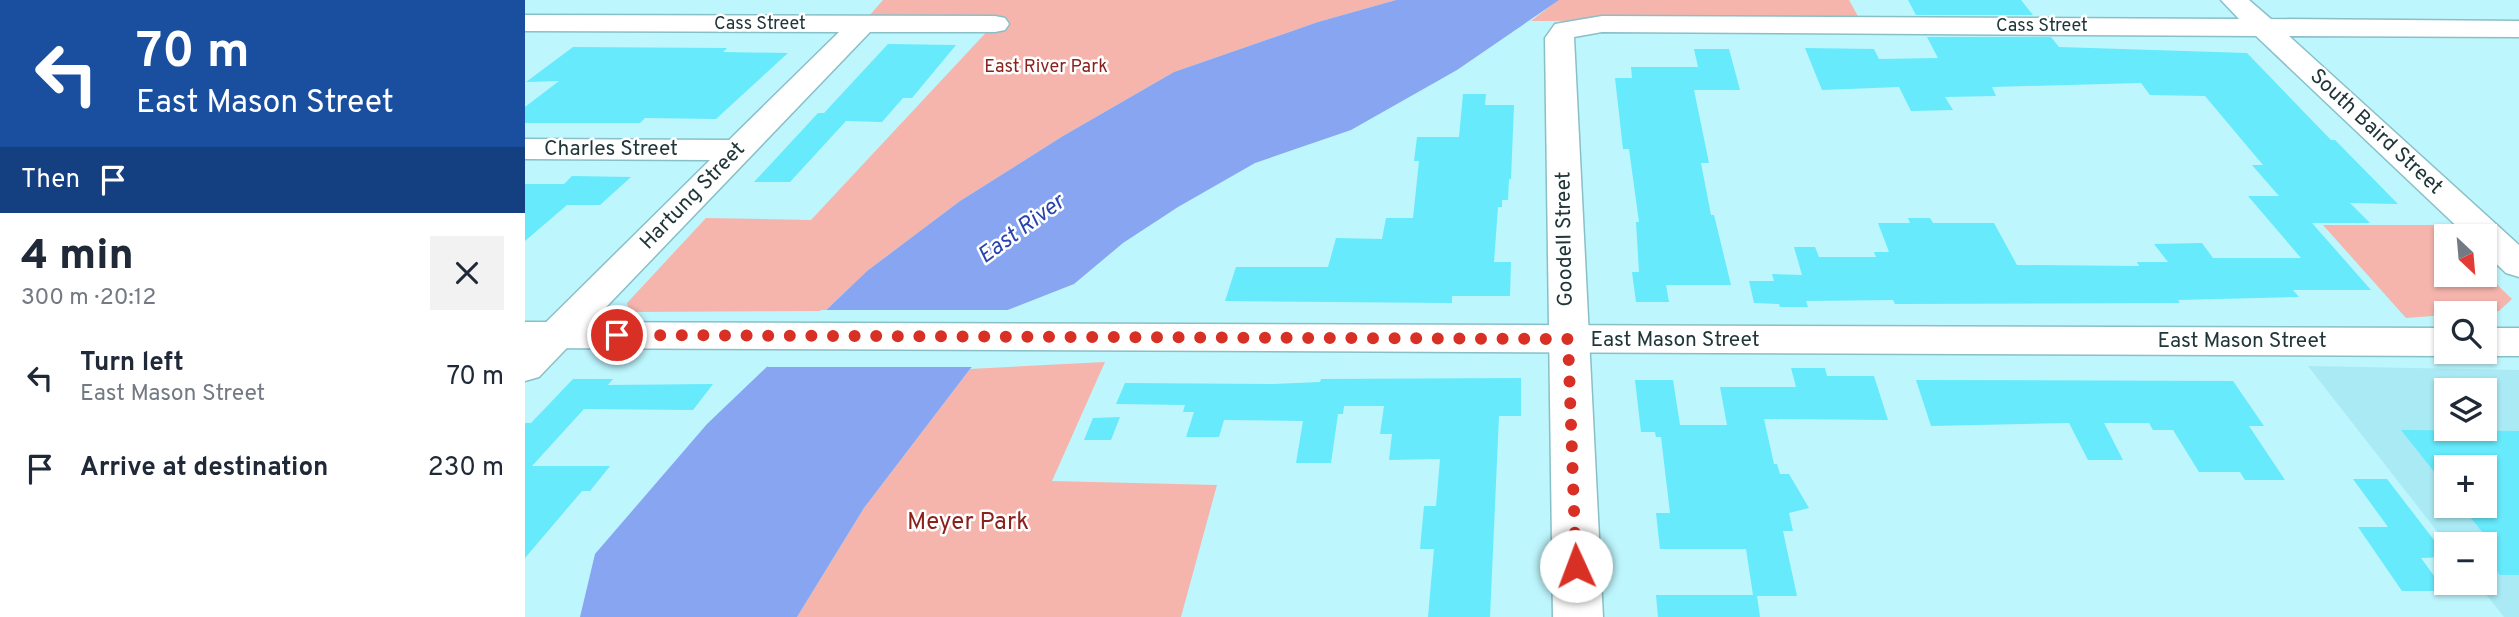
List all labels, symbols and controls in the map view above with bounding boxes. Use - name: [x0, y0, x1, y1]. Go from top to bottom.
- street label: Cass Street: [714, 13, 806, 36]
- street label: Cass Street: [1996, 15, 2088, 38]
- text: 70 m: [136, 23, 250, 85]
- icon: left: [21, 28, 112, 119]
- park label: East River Park: [984, 56, 1108, 79]
- street label: South Baird Street: [2304, 63, 2448, 201]
- text: East Mason Street: [136, 84, 394, 124]
- street label: Charles Street: [544, 136, 678, 163]
- street label: Hartung Street: [635, 136, 751, 256]
- icon: arrive: [94, 161, 132, 199]
- text: Then: [21, 164, 80, 197]
- street label: Goodell Street: [1550, 171, 1580, 307]
- water label: East River: [973, 187, 1073, 271]
- north arrow: [2434, 224, 2497, 287]
- map controls: [2434, 224, 2497, 595]
- text: 4 min: [21, 231, 134, 284]
- button: close: [430, 236, 504, 310]
- text: 300 m · 20:12: [21, 284, 156, 313]
- button: search: [2434, 301, 2497, 364]
- pin: [587, 305, 647, 365]
- icon: arrive: [598, 316, 636, 354]
- street label: East Mason Street: [1590, 327, 1760, 354]
- street label: East Mason Street: [2157, 328, 2327, 355]
- text: Turn left: [80, 347, 184, 380]
- icon: left: [21, 359, 59, 397]
- text: 70 m: [446, 361, 504, 394]
- button: layers: [2434, 378, 2497, 441]
- text: East Mason Street: [80, 380, 265, 409]
- icon: arrive: [21, 450, 59, 488]
- text: Arrive at destination: [80, 452, 328, 485]
- text: 230 m: [428, 452, 504, 485]
- button: +: [2434, 455, 2497, 518]
- park label: Meyer Park: [907, 508, 1029, 538]
- position arrow: [1539, 529, 1613, 603]
- button: −: [2434, 532, 2497, 595]

